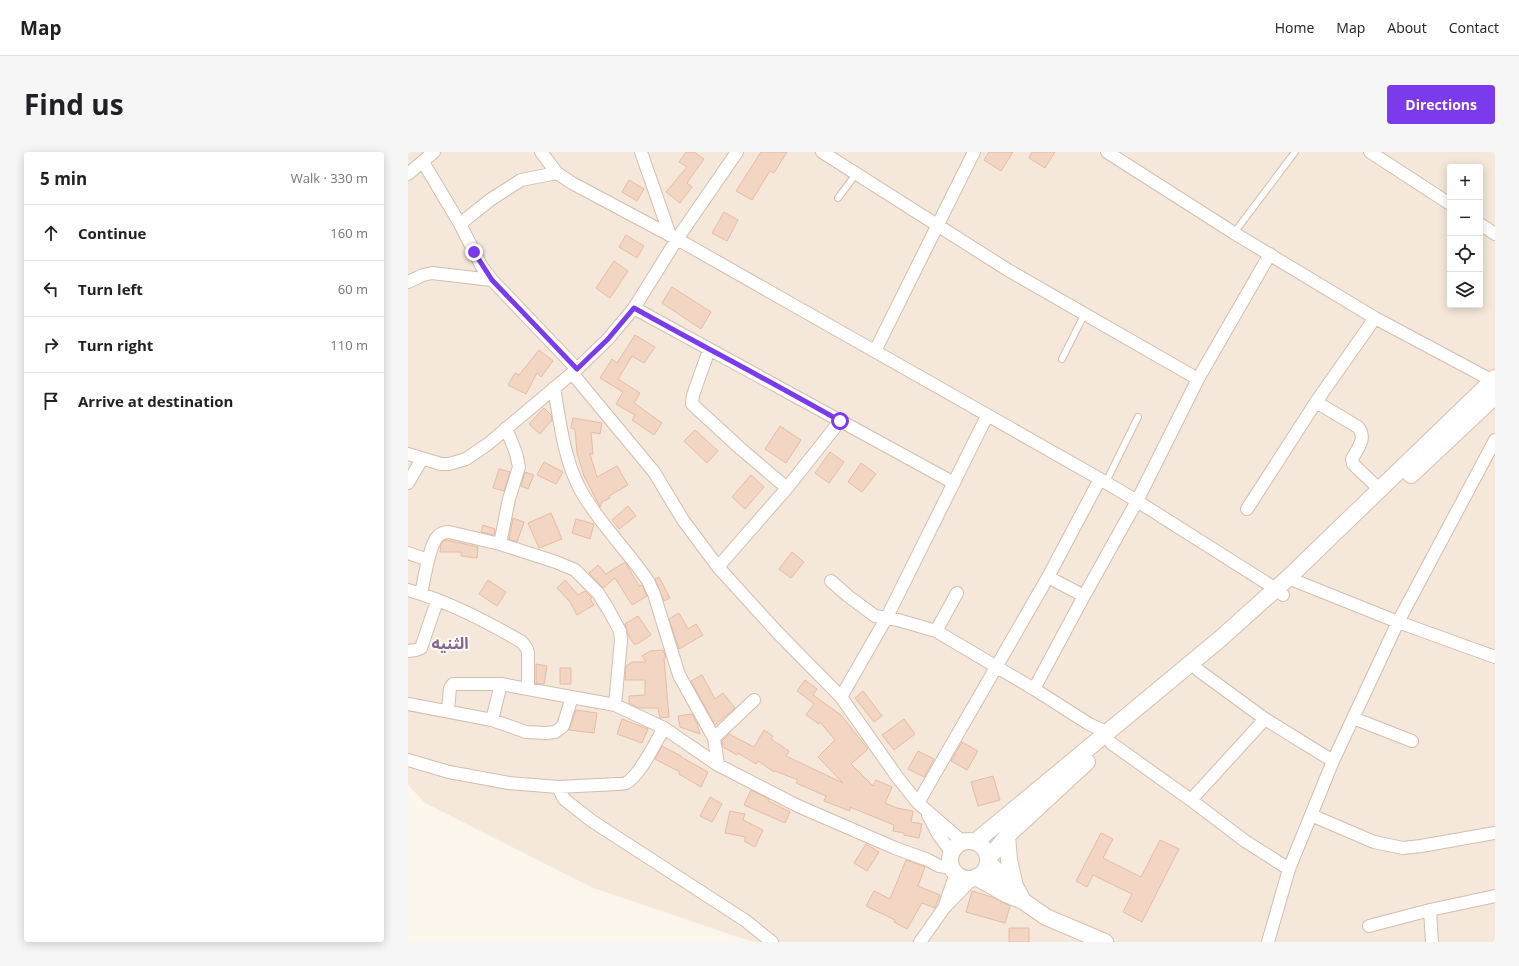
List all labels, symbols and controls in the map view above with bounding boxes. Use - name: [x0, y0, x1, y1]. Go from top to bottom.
- text: Map: [20, 15, 61, 41]
- text: Home: [1275, 18, 1314, 37]
- text: Map: [1336, 18, 1365, 37]
- text: About: [1387, 18, 1427, 37]
- text: Contact: [1449, 18, 1499, 37]
- text: Find us: [24, 85, 124, 123]
- button: Directions: [1387, 85, 1495, 124]
- map controls: [1447, 164, 1483, 308]
- button: +: [1447, 164, 1483, 200]
- text: 5 min: [40, 167, 87, 190]
- text: Walk · 330 m: [291, 169, 368, 187]
- button: −: [1447, 200, 1483, 236]
- icon: ahead: [40, 222, 62, 244]
- text: Continue: [78, 223, 146, 243]
- text: 160 m: [330, 224, 368, 242]
- button: locate: [1447, 236, 1483, 272]
- route end: [465, 243, 483, 261]
- button: layers: [1447, 272, 1483, 308]
- icon: left: [40, 278, 62, 300]
- text: Turn left: [78, 279, 143, 299]
- text: 60 m: [338, 280, 368, 298]
- icon: right: [40, 334, 62, 356]
- text: Turn right: [78, 335, 153, 355]
- text: 110 m: [330, 336, 368, 354]
- icon: arrive: [40, 390, 62, 412]
- text: Arrive at destination: [78, 391, 233, 411]
- route start: [831, 412, 849, 430]
- district label: الثنيه: [431, 632, 469, 654]

